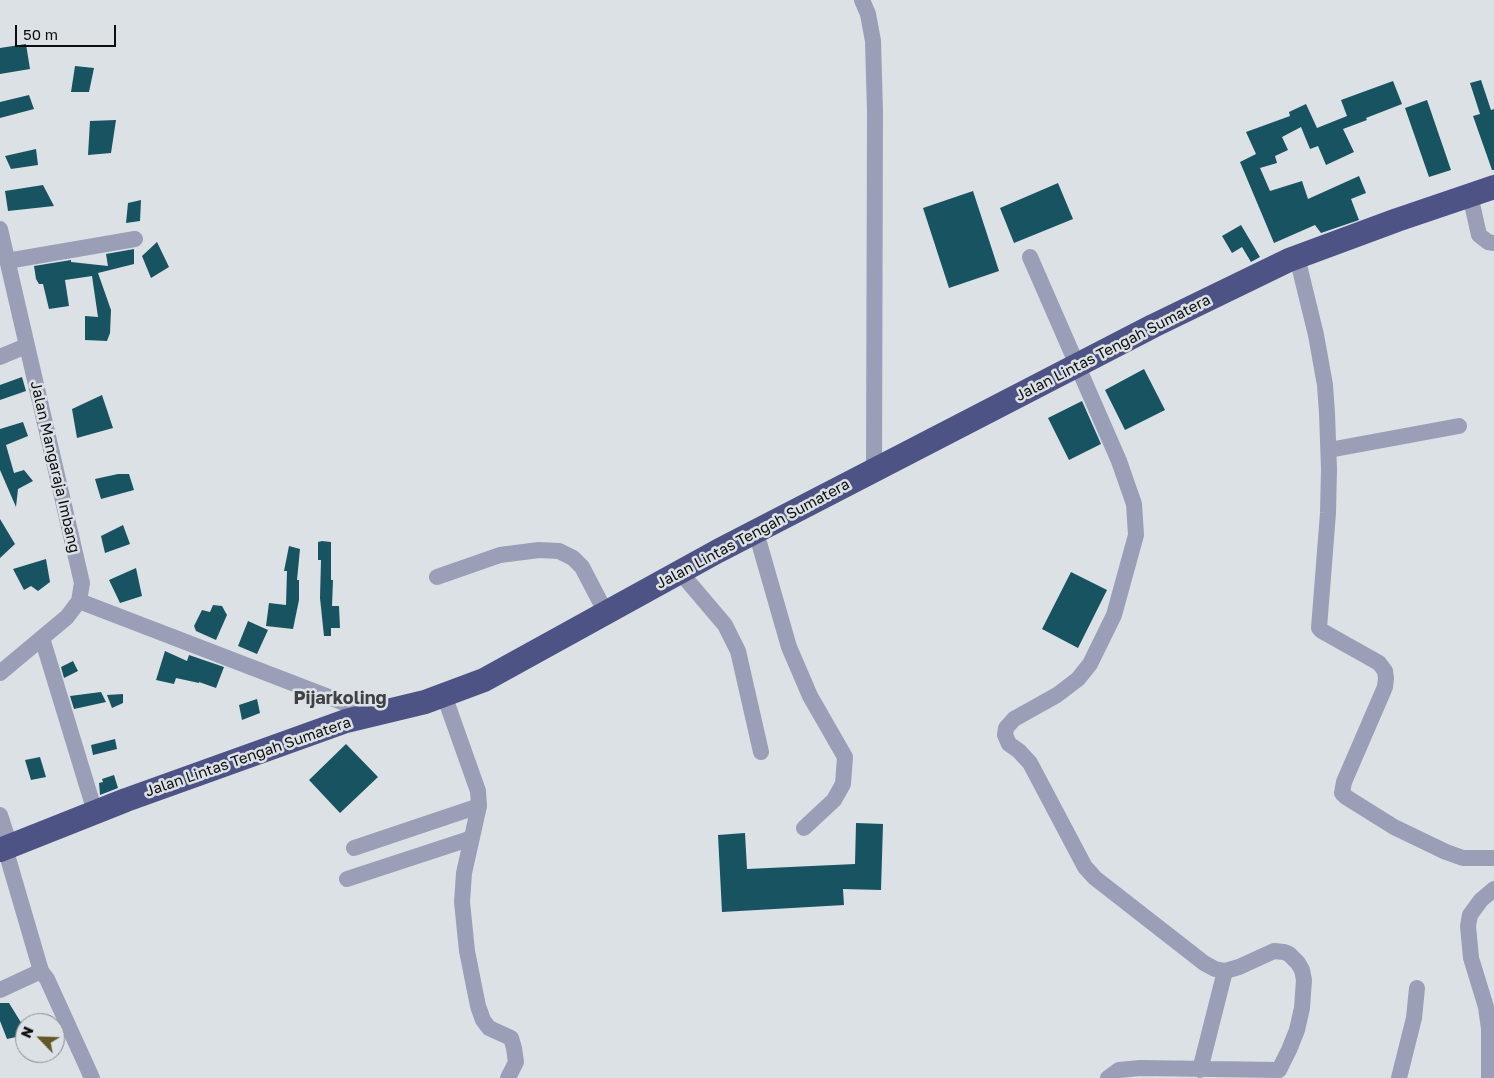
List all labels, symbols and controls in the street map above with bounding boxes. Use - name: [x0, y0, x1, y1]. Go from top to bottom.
- scale bar: [18, 15, 119, 47]
- text: 50 m: [23, 25, 58, 43]
- street label: Jalan Lintas Tengah Sumatera: [1012, 291, 1214, 405]
- street label: Jalan Mangaraja Imbang: [26, 379, 84, 555]
- street label: Jalan Lintas Tengah Sumatera: [653, 475, 853, 593]
- district label: Pijarkoling: [293, 687, 387, 709]
- street label: Jalan Lintas Tengah Sumatera: [143, 713, 353, 801]
- north arrow: [15, 1013, 65, 1063]
- text: N: [17, 1024, 37, 1040]

